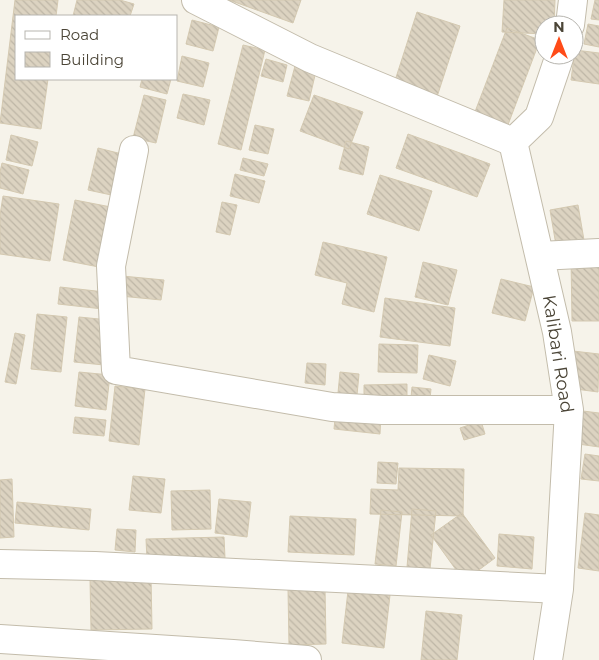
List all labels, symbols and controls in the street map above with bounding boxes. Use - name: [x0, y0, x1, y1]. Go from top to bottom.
- legend: [15, 15, 178, 80]
- north arrow: [534, 15, 584, 65]
- text: N: [553, 18, 565, 36]
- text: Road: [60, 25, 99, 44]
- text: Building: [60, 50, 124, 69]
- street label: Kalibari Road: [538, 293, 578, 415]

